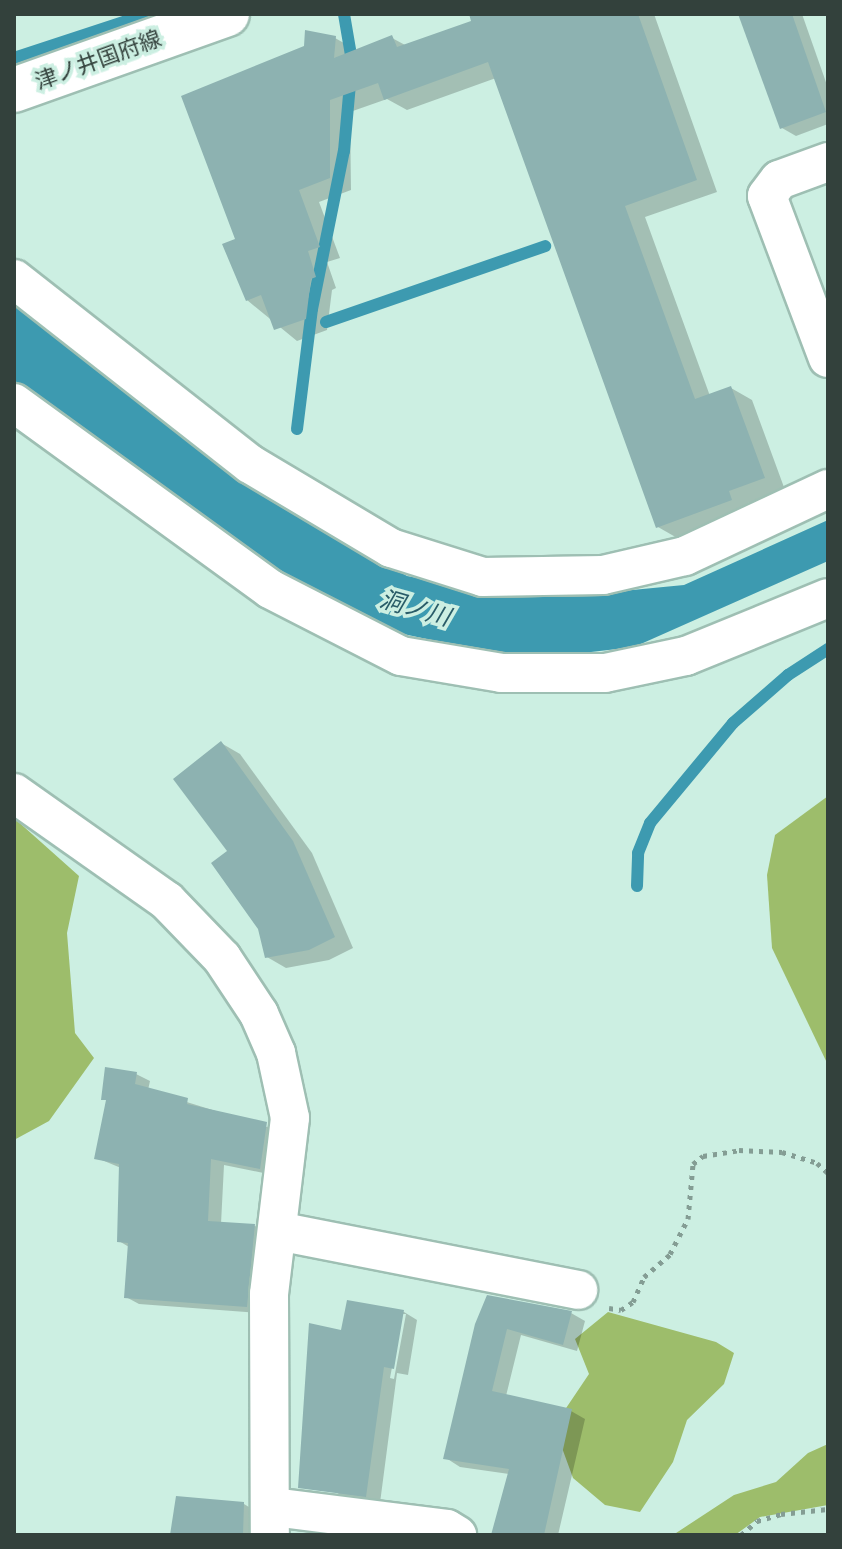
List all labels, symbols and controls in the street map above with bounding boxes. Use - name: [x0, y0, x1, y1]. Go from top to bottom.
- street label: 津ノ井国府線: [31, 25, 165, 95]
- water label: 洞ノ川: [376, 584, 454, 632]

